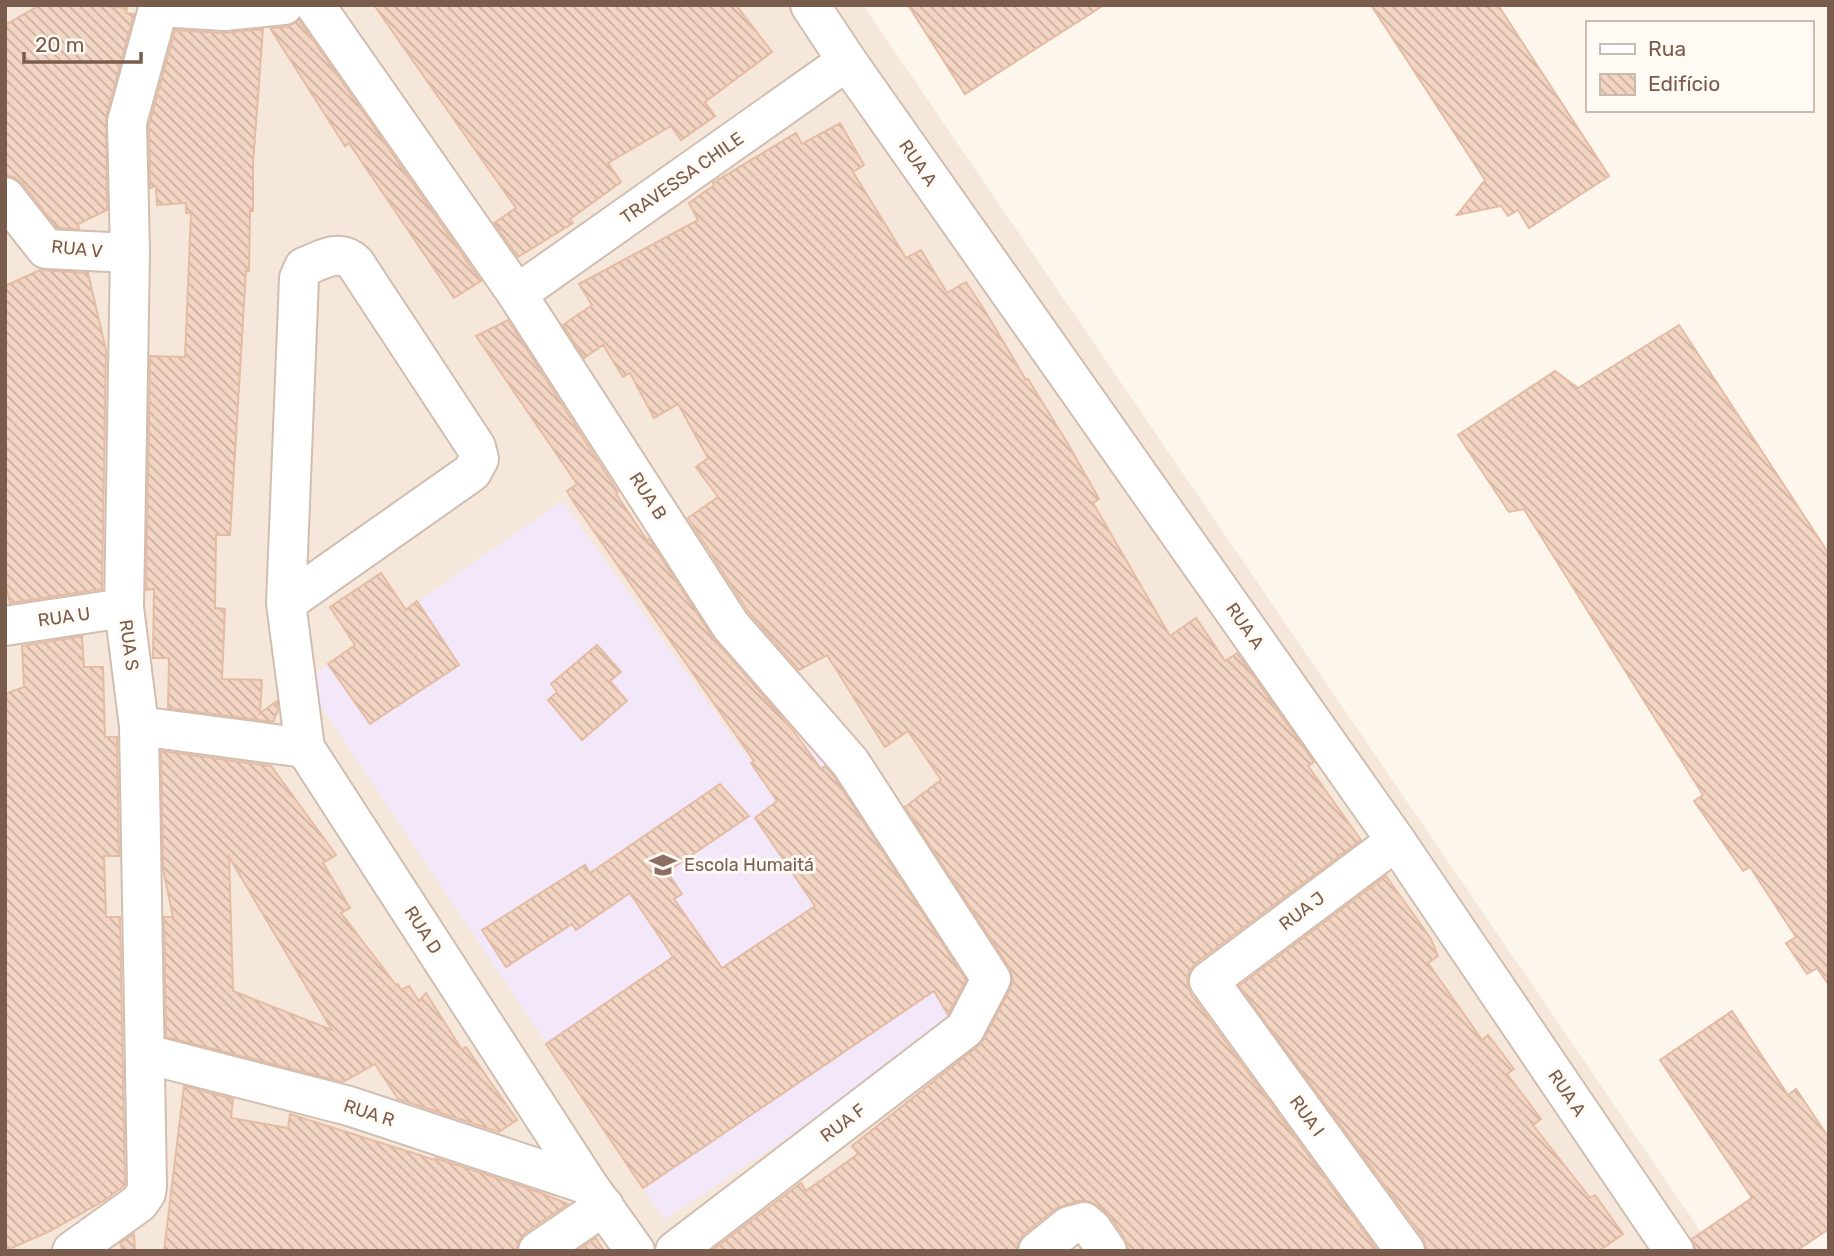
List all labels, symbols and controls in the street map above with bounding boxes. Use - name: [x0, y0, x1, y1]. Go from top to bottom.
- scale bar: [24, 21, 142, 65]
- legend: [1586, 21, 1813, 112]
- text: 20 m: [35, 32, 84, 57]
- text: Rua: [1648, 36, 1686, 61]
- text: Edifício: [1648, 71, 1720, 96]
- street label: TRAVESSA CHILE: [616, 127, 748, 229]
- street label: RUA A: [894, 135, 942, 191]
- street label: RUA V: [50, 235, 104, 263]
- street label: RUA B: [625, 468, 671, 524]
- street label: RUA A: [1221, 598, 1269, 654]
- street label: RUA U: [36, 602, 92, 632]
- street label: RUA S: [115, 618, 143, 672]
- school or university icon: Escola Humaitá: [648, 850, 678, 880]
- place label: Escola Humaitá: [684, 854, 814, 876]
- street label: RUA J: [1275, 887, 1329, 935]
- street label: RUA D: [399, 902, 447, 958]
- street label: RUA A: [1543, 1065, 1591, 1121]
- street label: RUA I: [1285, 1091, 1329, 1141]
- street label: RUA R: [341, 1095, 397, 1132]
- street label: RUA F: [816, 1099, 870, 1147]

